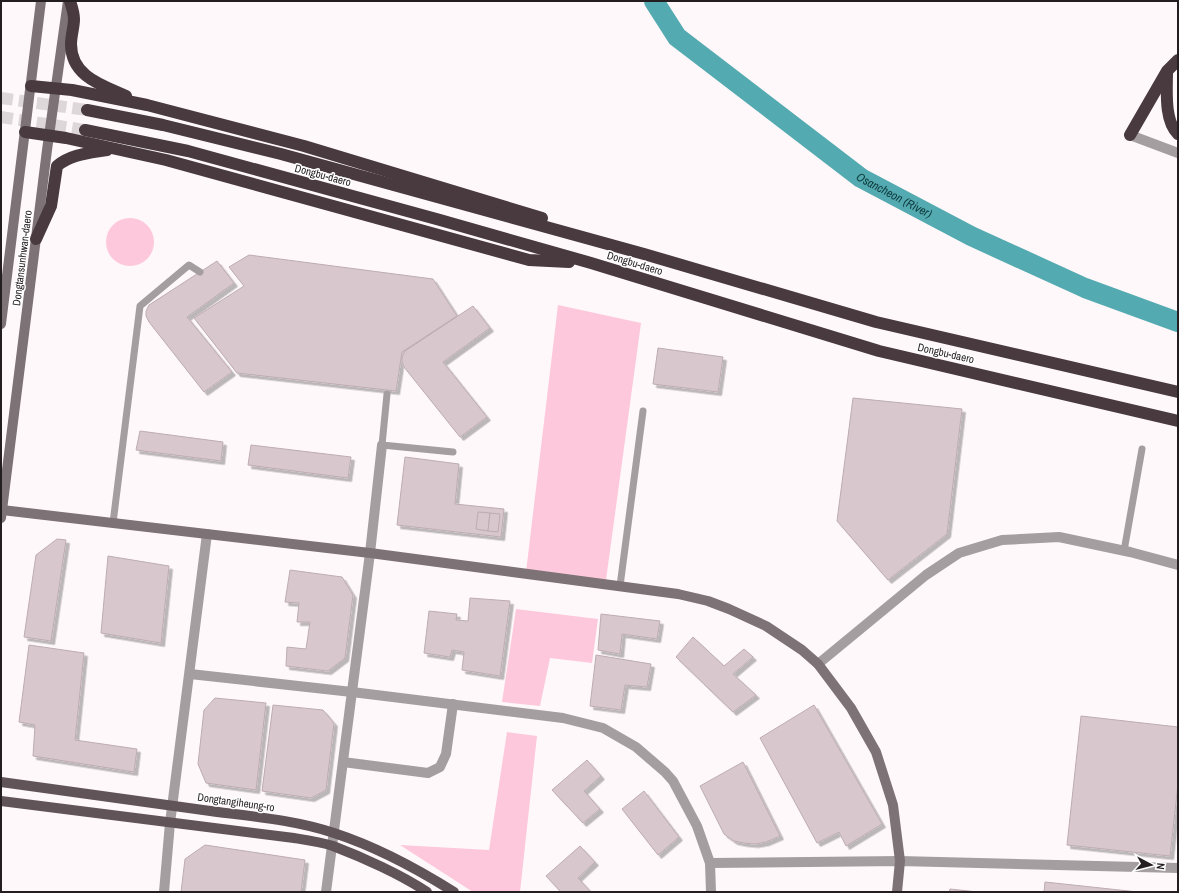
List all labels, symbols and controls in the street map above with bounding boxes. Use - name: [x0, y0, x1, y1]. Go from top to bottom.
- street label: Dongbu-daero: [293, 161, 353, 189]
- water label: Osancheon (River): [853, 169, 935, 222]
- street label: Dongtansunhwan-daero: [9, 209, 35, 307]
- street label: Dongbu-daero: [605, 248, 665, 278]
- street label: Dongbu-daero: [916, 340, 976, 366]
- street label: Dongtangiheung-ro: [197, 790, 275, 814]
- north arrow: [1131, 845, 1171, 885]
- text: N: [1154, 862, 1168, 870]

